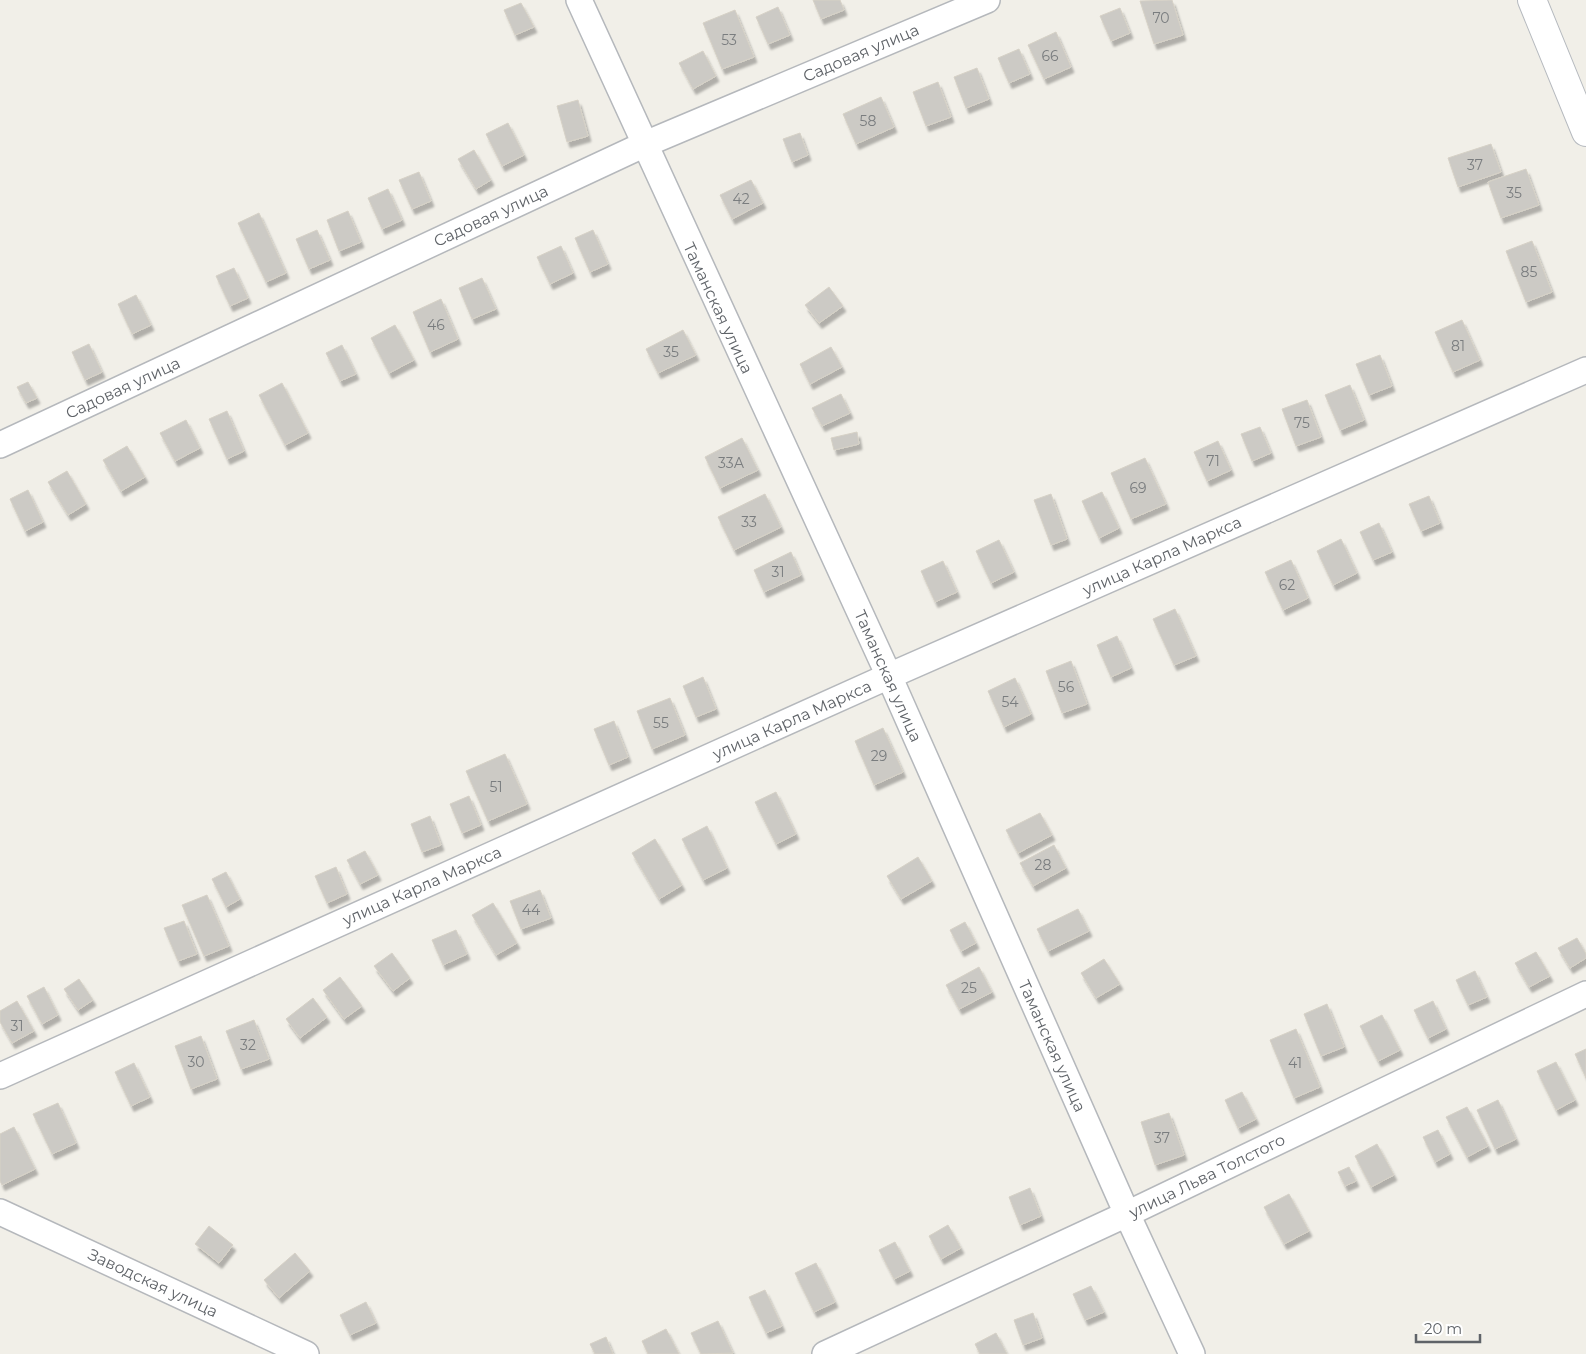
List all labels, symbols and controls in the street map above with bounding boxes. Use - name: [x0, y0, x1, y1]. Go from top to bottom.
- house number: 70: [1152, 9, 1170, 27]
- street label: Садовая улица: [800, 20, 922, 86]
- house number: 53: [721, 31, 737, 49]
- house number: 66: [1041, 47, 1059, 65]
- house number: 58: [860, 112, 876, 130]
- house number: 37: [1467, 156, 1483, 174]
- street label: Садовая улица: [431, 181, 551, 251]
- house number: 35: [1506, 184, 1522, 202]
- house number: 42: [732, 190, 750, 208]
- street label: Таманская улица: [679, 239, 757, 377]
- house number: 85: [1521, 263, 1538, 281]
- house number: 46: [427, 316, 445, 334]
- house number: 81: [1451, 337, 1465, 355]
- house number: 35: [663, 343, 679, 361]
- street label: Садовая улица: [63, 353, 183, 423]
- house number: 75: [1294, 414, 1310, 432]
- house number: 71: [1206, 452, 1220, 470]
- house number: 33А: [718, 454, 745, 472]
- house number: 69: [1129, 479, 1147, 497]
- street label: улица Карла Маркса: [1079, 512, 1244, 600]
- house number: 33: [741, 513, 757, 531]
- house number: 31: [772, 563, 784, 581]
- house number: 62: [1279, 576, 1295, 594]
- street label: Таманская улица: [850, 607, 926, 745]
- street label: улица Карла Маркса: [709, 676, 874, 764]
- house number: 56: [1058, 678, 1075, 696]
- house number: 54: [1001, 693, 1019, 711]
- house number: 55: [653, 714, 669, 732]
- house number: 29: [871, 747, 887, 765]
- house number: 51: [490, 778, 502, 796]
- street label: улица Карла Маркса: [339, 842, 504, 930]
- house number: 28: [1035, 856, 1052, 874]
- house number: 44: [522, 901, 541, 919]
- street label: Таманская улица: [1014, 977, 1090, 1115]
- house number: 25: [961, 979, 977, 997]
- house number: 31: [11, 1017, 23, 1035]
- house number: 32: [240, 1036, 256, 1054]
- house number: 30: [187, 1053, 205, 1071]
- house number: 41: [1288, 1054, 1302, 1072]
- house number: 37: [1154, 1129, 1170, 1147]
- street label: улица Льва Толстого: [1125, 1130, 1288, 1223]
- street label: Заводская улица: [85, 1245, 221, 1321]
- scale bar: [1416, 1312, 1480, 1344]
- text: 20 m: [1424, 1319, 1462, 1338]

